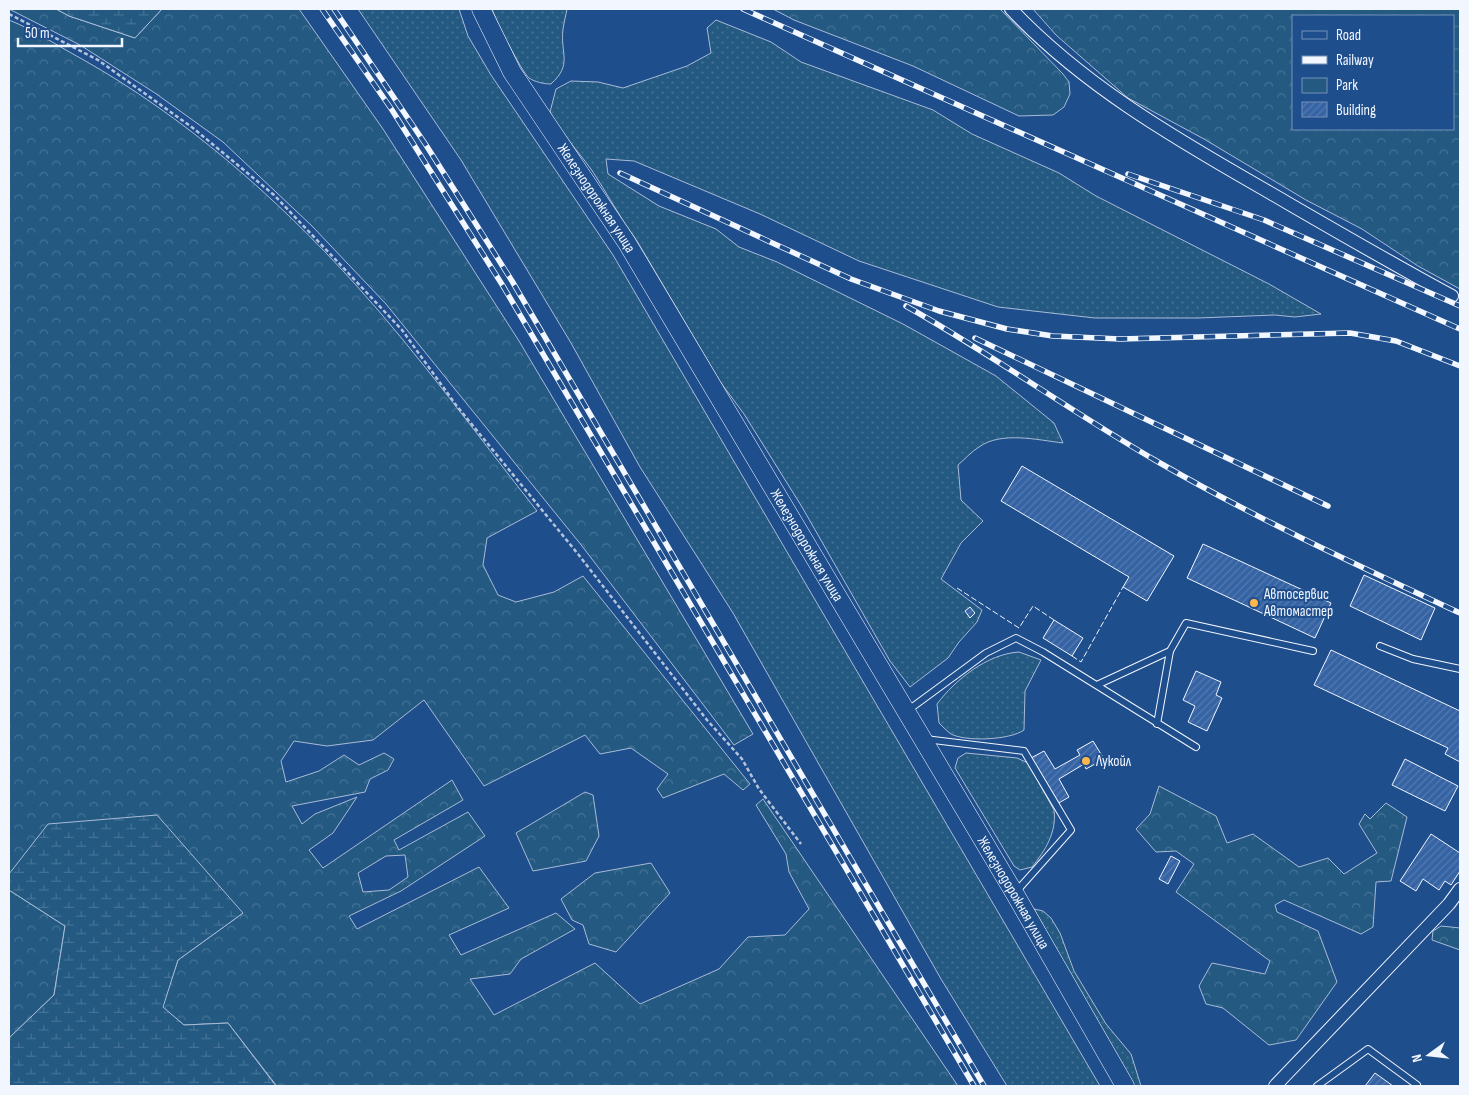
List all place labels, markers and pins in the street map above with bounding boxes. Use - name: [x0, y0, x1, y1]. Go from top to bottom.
- place label: Автосервис Автомастер: [1263, 585, 1333, 621]
- marker: Автосервис Автомастер: [1248, 597, 1260, 609]
- place label: Лукойл: [1095, 752, 1132, 771]
- marker: Лукойл: [1080, 755, 1092, 767]

